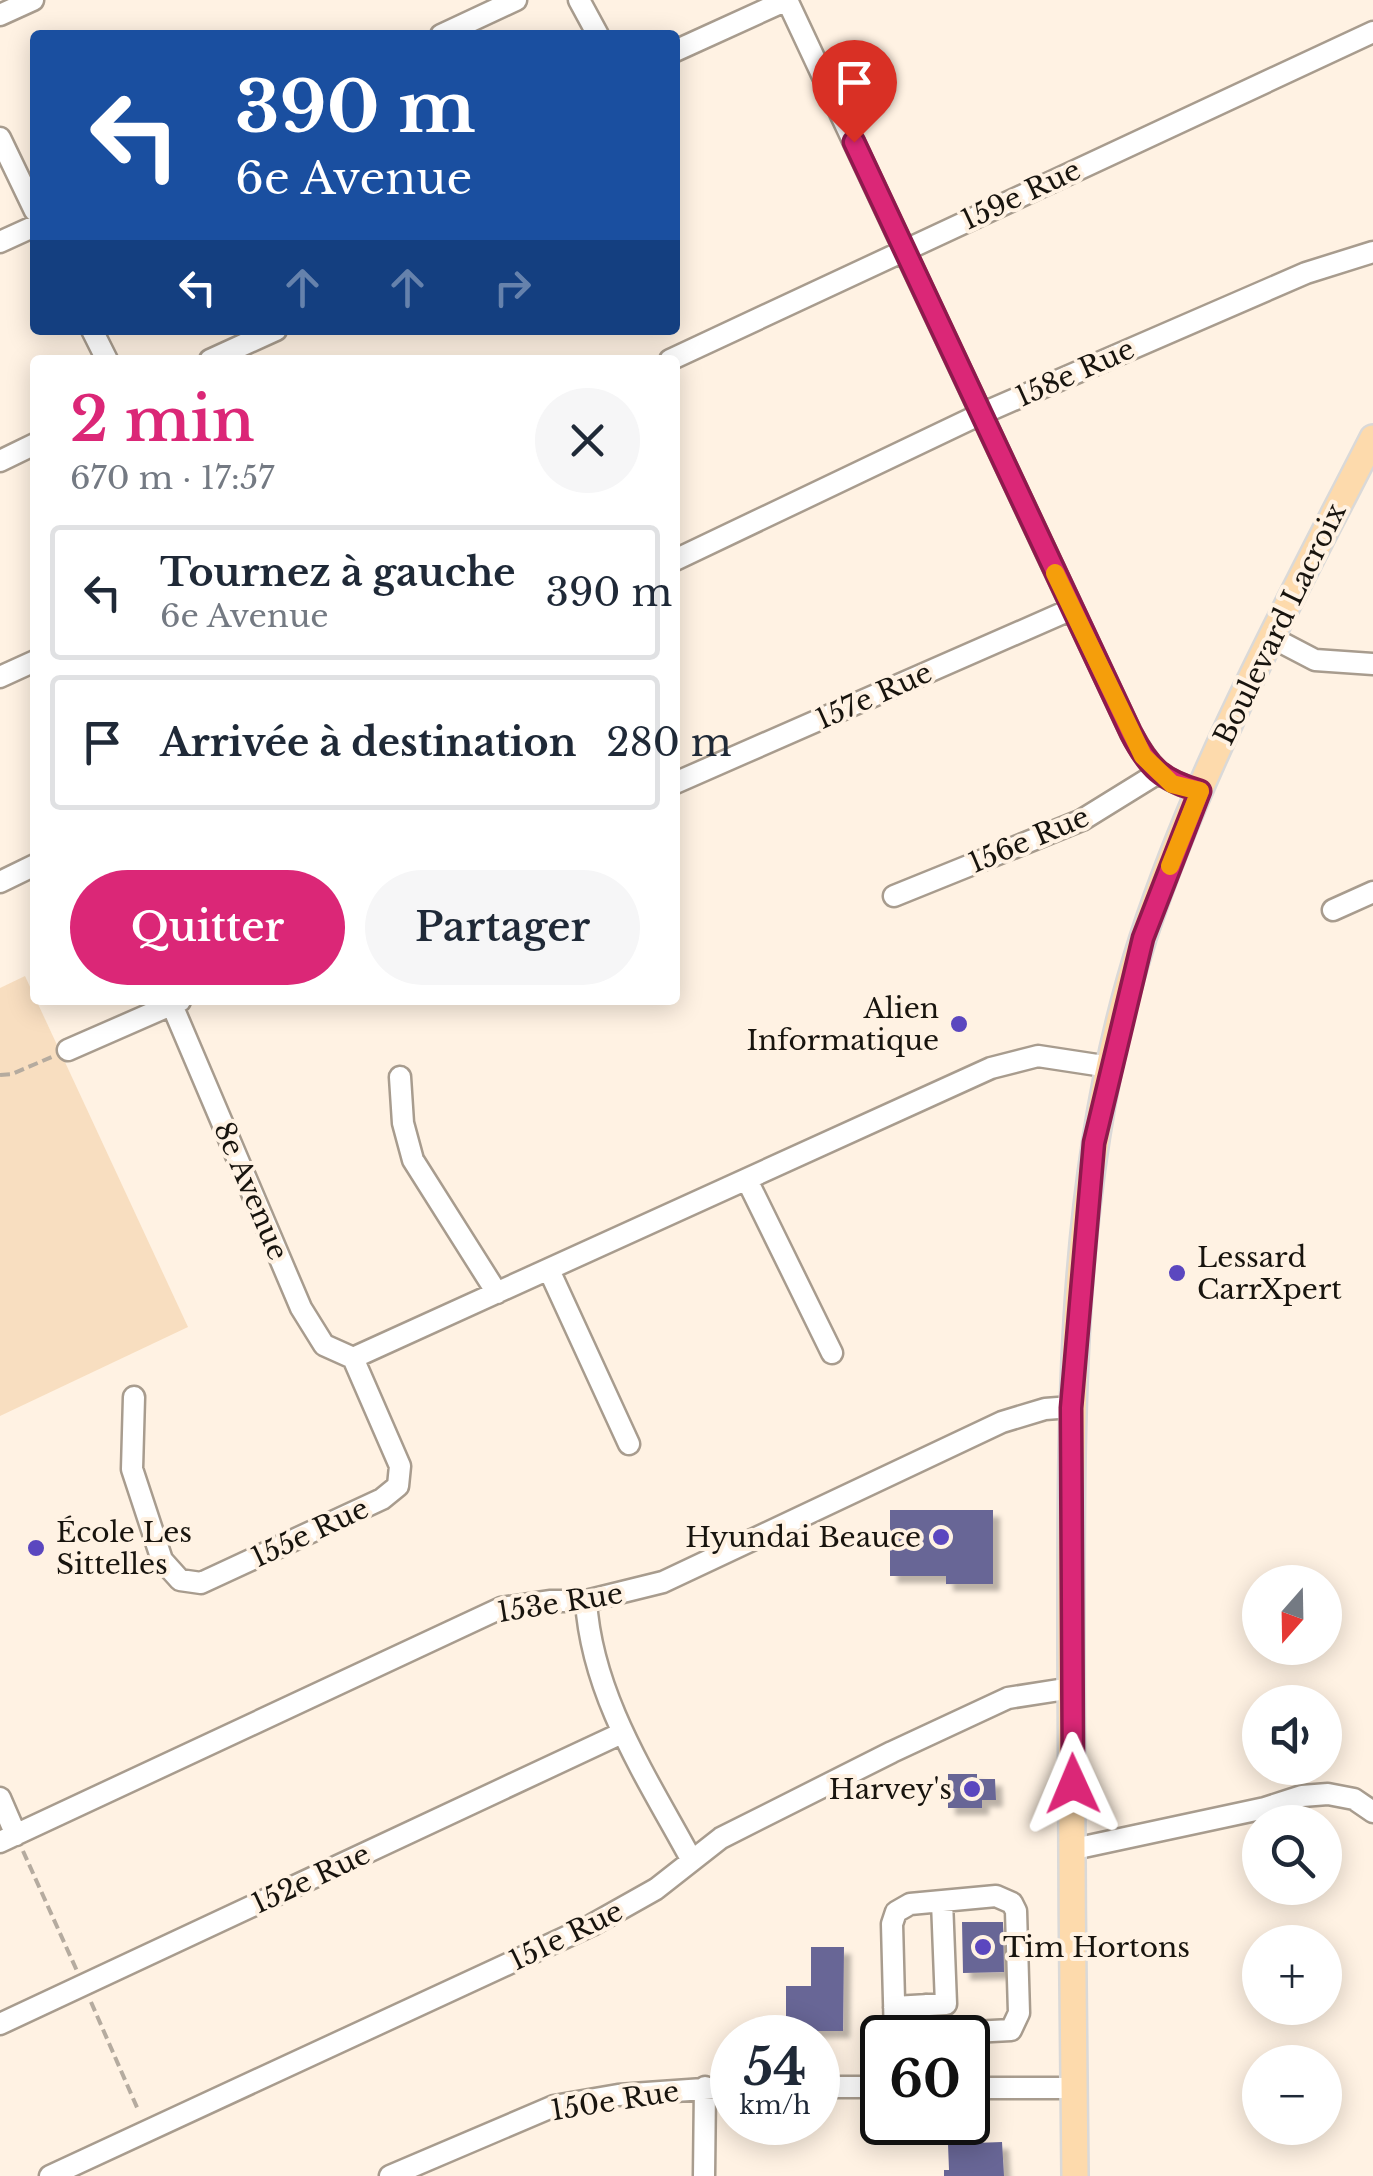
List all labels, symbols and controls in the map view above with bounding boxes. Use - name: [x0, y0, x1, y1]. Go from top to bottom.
- pin: [812, 40, 897, 143]
- icon: arrive: [827, 55, 882, 110]
- text: 390 m: [235, 64, 476, 151]
- icon: left: [70, 70, 200, 200]
- text: 6e Avenue: [235, 150, 472, 206]
- street label: 159e Rue: [956, 152, 1086, 238]
- icon: left: [170, 260, 225, 315]
- icon: ahead: [275, 260, 330, 315]
- icon: ahead: [380, 260, 435, 315]
- icon: right: [485, 260, 540, 315]
- street label: 158e Rue: [1010, 331, 1140, 415]
- text: 2 min: [70, 383, 255, 457]
- button: close: [535, 388, 640, 493]
- text: 670 m · 17:57: [70, 458, 274, 498]
- street label: Boulevard Lacroix: [1206, 497, 1354, 751]
- text: Tournez à gauche: [160, 549, 516, 596]
- icon: left: [75, 565, 130, 620]
- text: 390 m: [546, 569, 672, 616]
- text: 6e Avenue: [160, 596, 329, 636]
- street label: 157e Rue: [811, 655, 937, 737]
- icon: arrive: [75, 715, 130, 770]
- text: Arrivée à destination: [160, 719, 576, 766]
- text: 280 m: [606, 719, 732, 766]
- street label: 156e Rue: [964, 799, 1094, 881]
- button: Quitter: [70, 870, 345, 985]
- button: Partager: [365, 870, 640, 985]
- place label: Alien Informatique: [746, 991, 939, 1058]
- marker: Alien Informatique: [948, 1013, 970, 1035]
- street label: 8e Avenue: [206, 1117, 296, 1265]
- place label: Lessard CarrXpert: [1197, 1240, 1342, 1307]
- marker: Lessard CarrXpert: [1166, 1262, 1188, 1284]
- street label: 155e Rue: [246, 1491, 374, 1575]
- place label: École Les Sittelles: [56, 1515, 192, 1582]
- place label: Hyundai Beauce: [685, 1520, 921, 1555]
- marker: Hyundai Beauce: [930, 1526, 952, 1548]
- marker: École Les Sittelles: [25, 1537, 47, 1559]
- north arrow: [1242, 1565, 1342, 1665]
- map controls: [1242, 1565, 1342, 2145]
- street label: 153e Rue: [495, 1576, 625, 1630]
- button: sound: [1242, 1685, 1342, 1785]
- position arrow: [1021, 1732, 1125, 1836]
- place label: Harvey's: [829, 1772, 952, 1807]
- marker: Harvey's: [961, 1778, 983, 1800]
- button: search: [1242, 1805, 1342, 1905]
- street label: 152e Rue: [246, 1836, 376, 1922]
- street label: 151e Rue: [504, 1894, 628, 1978]
- button: +: [1242, 1925, 1342, 2025]
- place label: Tim Hortons: [1003, 1930, 1190, 1965]
- marker: Tim Hortons: [972, 1936, 994, 1958]
- speed limit sign: 60: [860, 2015, 990, 2145]
- text: 54: [744, 2036, 806, 2099]
- button: −: [1242, 2045, 1342, 2145]
- street label: 150e Rue: [548, 2074, 682, 2128]
- text: km/h: [740, 2090, 810, 2121]

